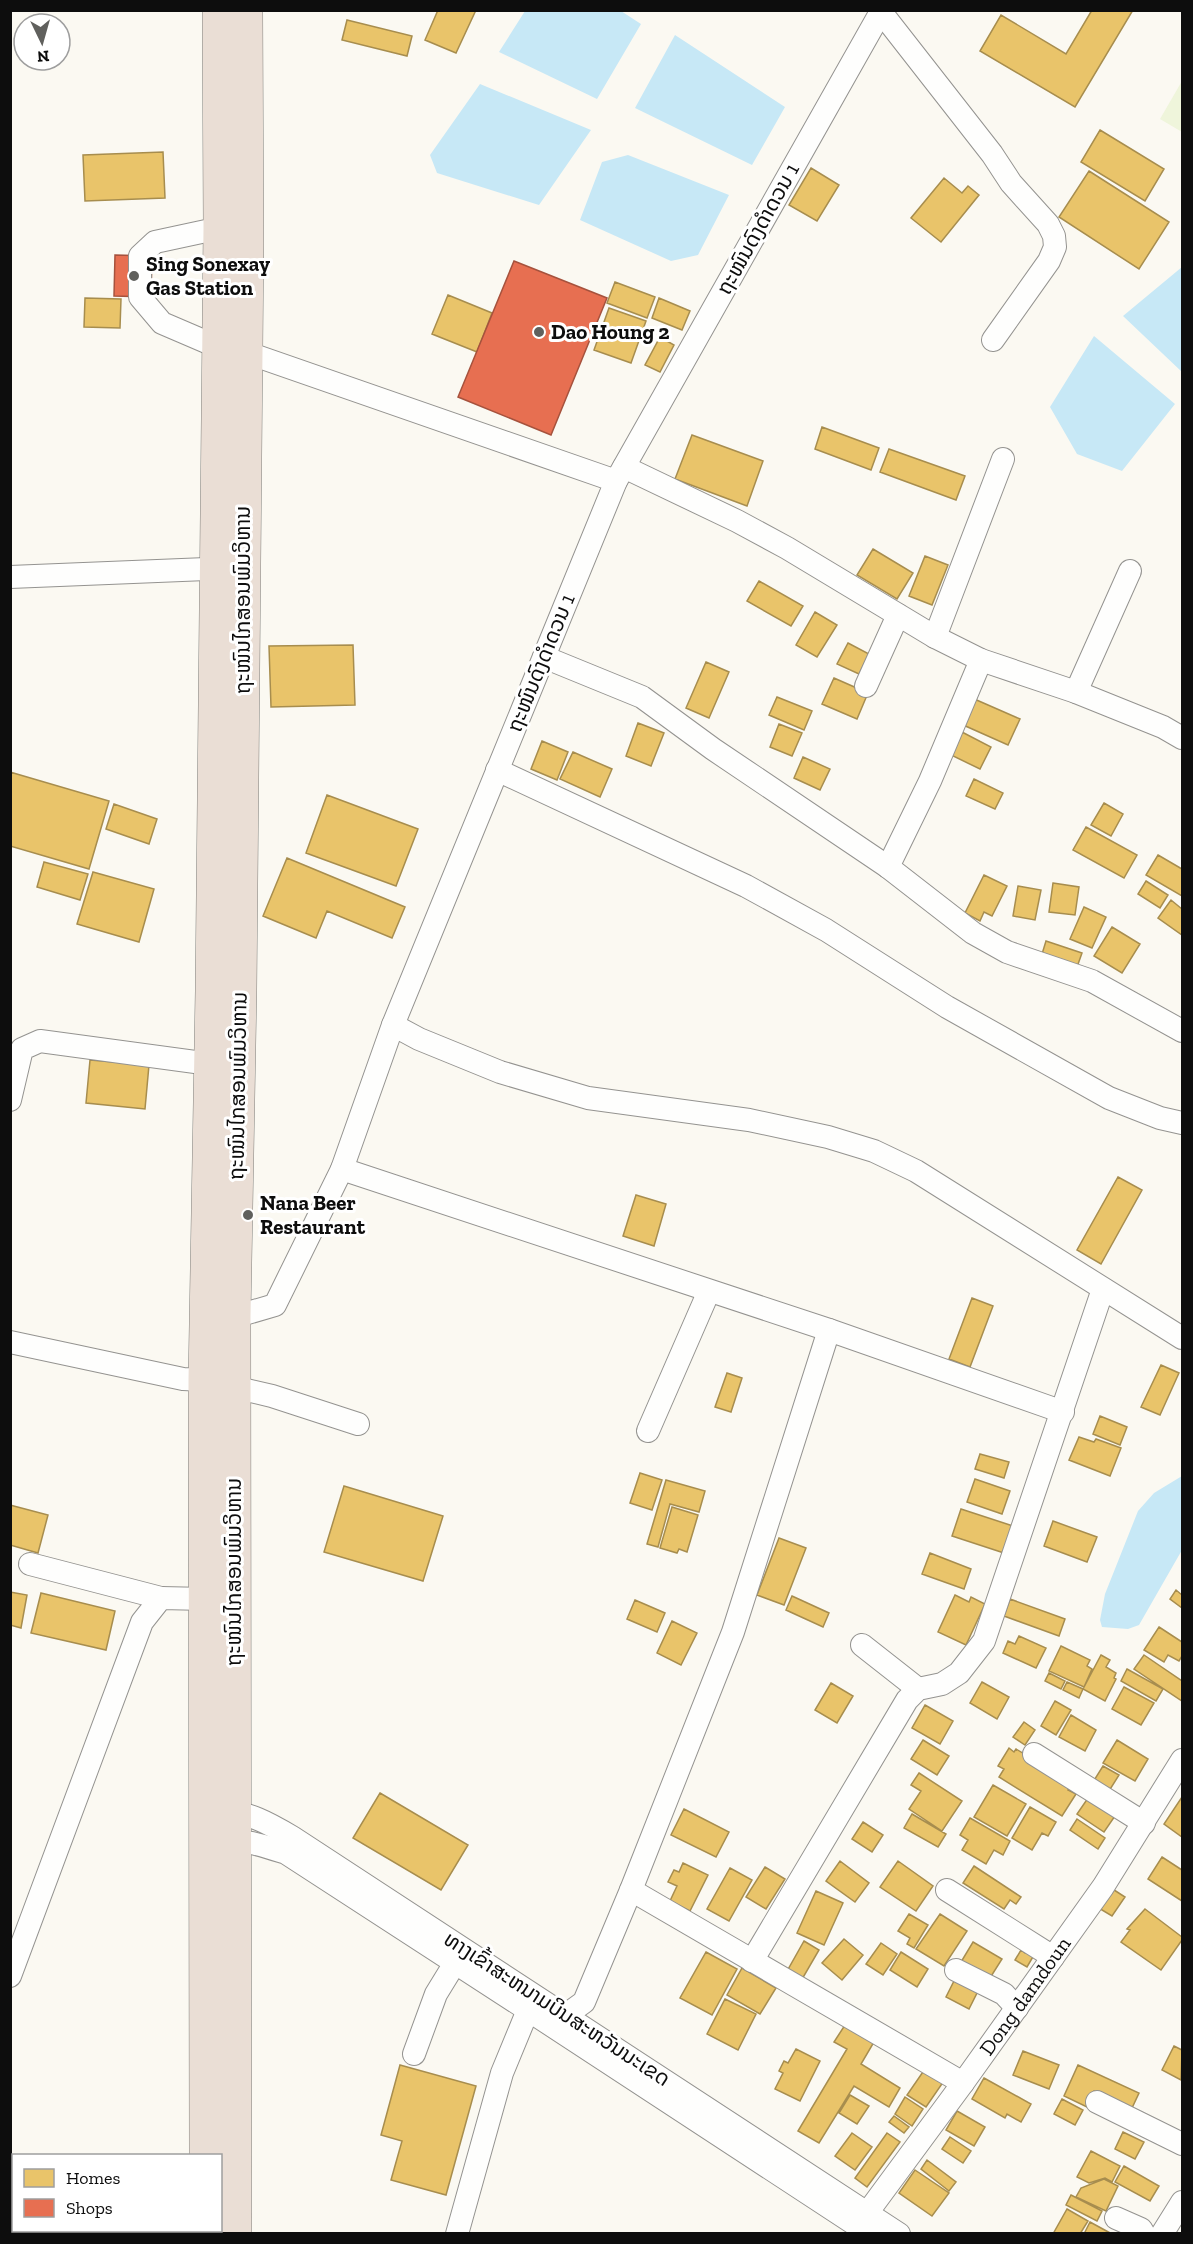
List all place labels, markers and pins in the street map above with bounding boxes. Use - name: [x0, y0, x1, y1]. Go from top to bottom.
- place label: Sing Sonexay Gas Station: [146, 251, 270, 300]
- marker: Sing Sonexay Gas Station: [127, 269, 141, 283]
- place label: Dao Houng 2: [551, 319, 670, 344]
- marker: Dao Houng 2: [532, 325, 546, 339]
- place label: Nana Beer Restaurant: [260, 1190, 366, 1239]
- marker: Nana Beer Restaurant: [241, 1208, 255, 1222]

